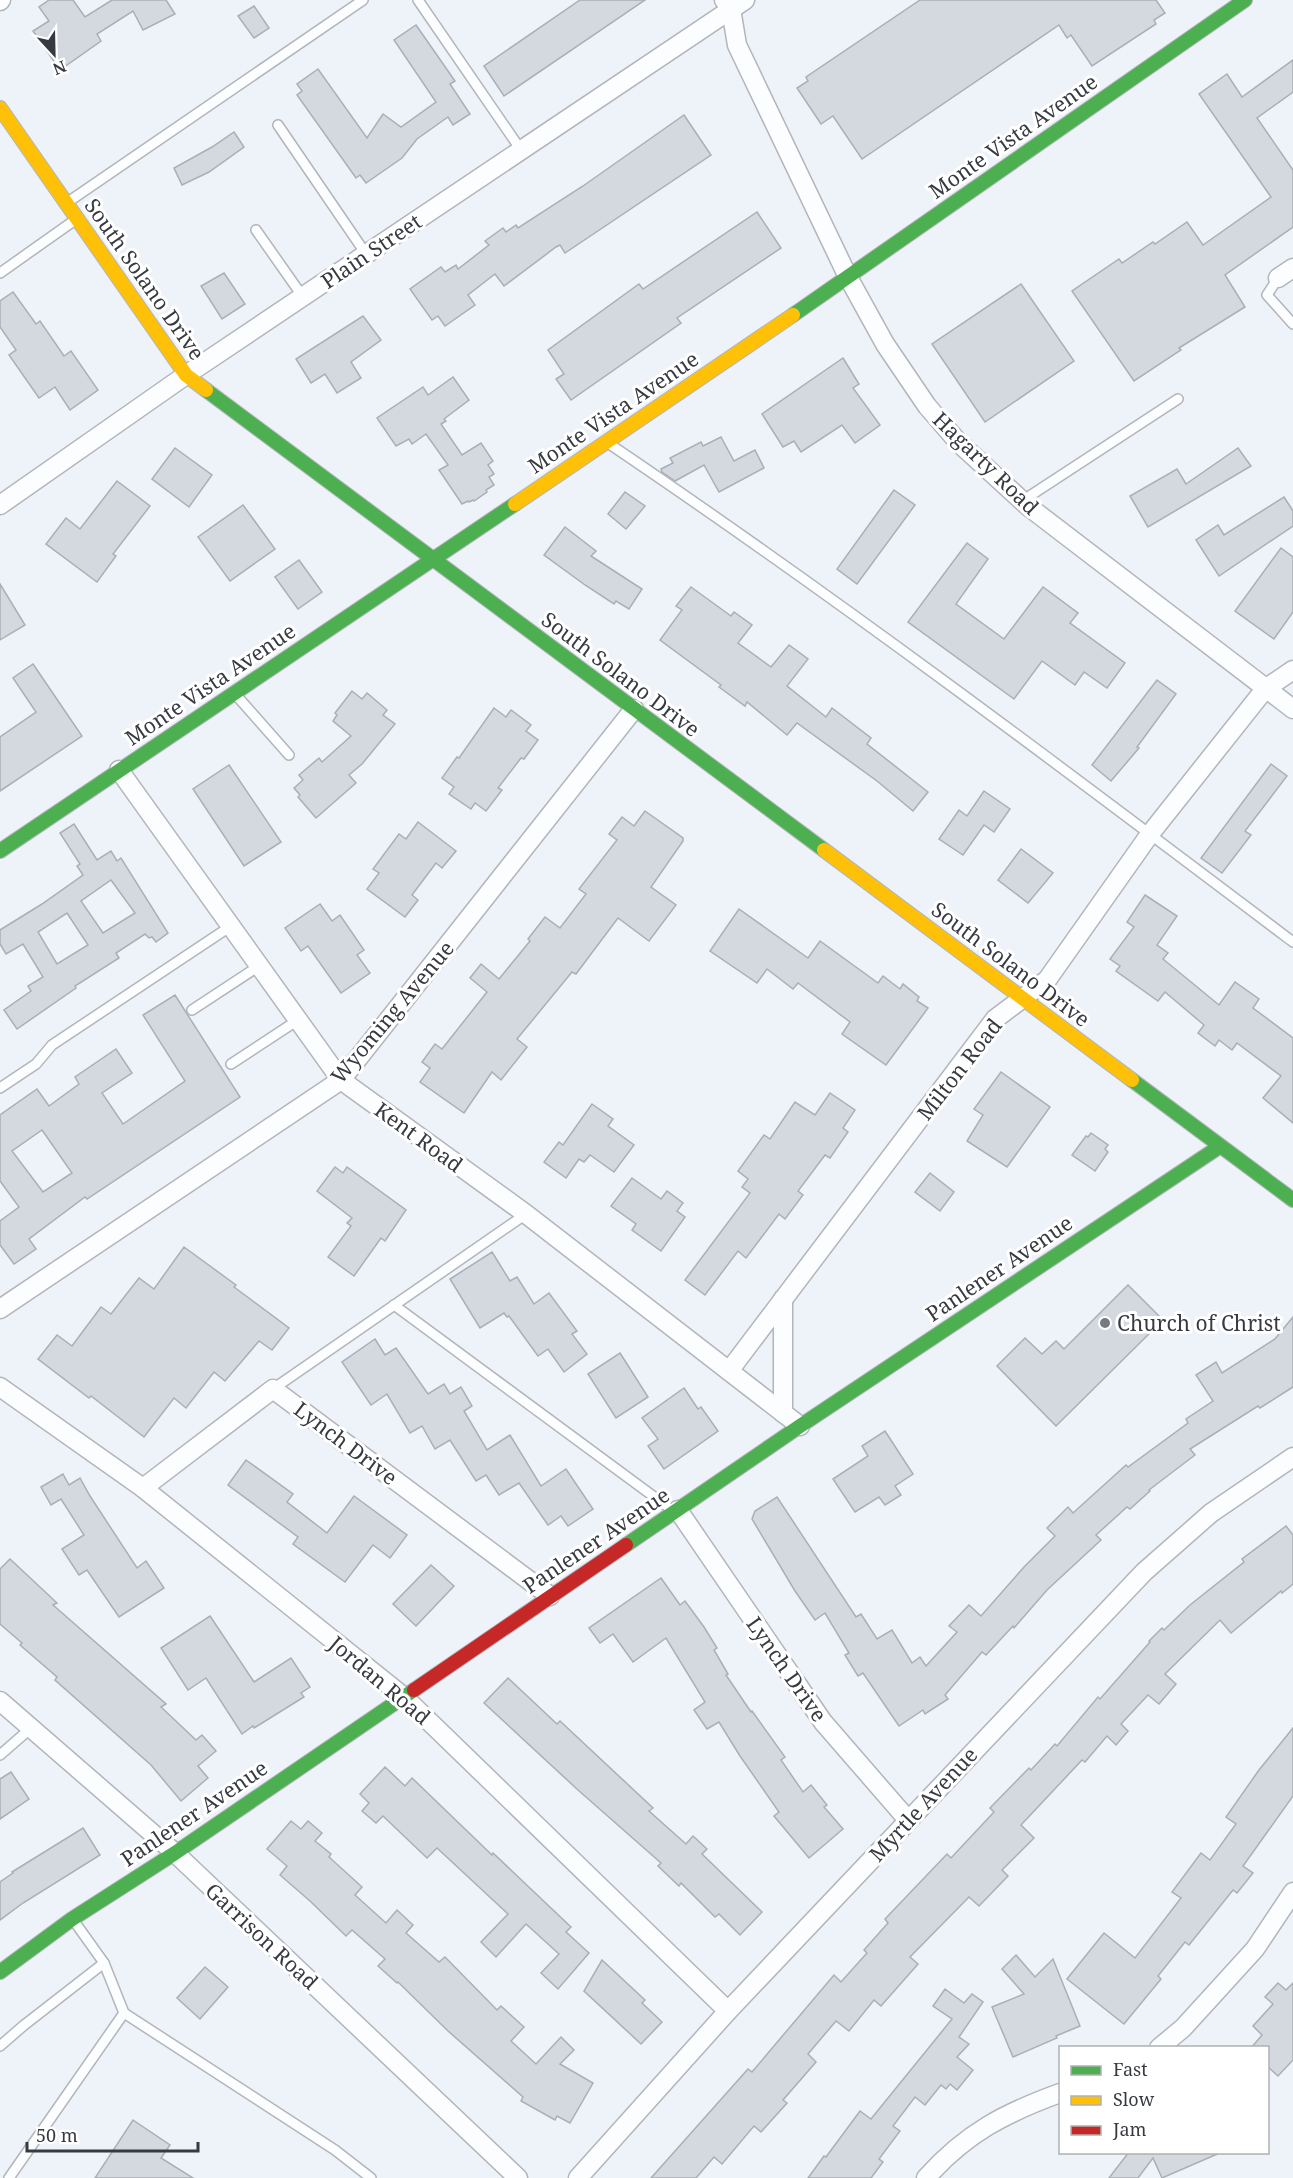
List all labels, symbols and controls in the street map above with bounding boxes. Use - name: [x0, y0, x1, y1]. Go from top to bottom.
- north arrow: [24, 24, 84, 84]
- text: N: [49, 55, 70, 81]
- street label: Monte Vista Avenue: [923, 67, 1103, 205]
- street label: South Solano Drive: [79, 193, 211, 365]
- street label: Plain Street: [315, 207, 427, 295]
- street label: Monte Vista Avenue: [522, 345, 704, 479]
- street label: Hagarty Road: [927, 405, 1045, 521]
- street label: South Solano Drive: [536, 605, 706, 743]
- street label: Monte Vista Avenue: [119, 617, 301, 751]
- street label: South Solano Drive: [926, 895, 1096, 1033]
- street label: Wyoming Avenue: [324, 935, 460, 1089]
- street label: Milton Road: [910, 1012, 1008, 1126]
- street label: Kent Road: [369, 1096, 469, 1179]
- street label: Panlener Avenue: [920, 1209, 1078, 1327]
- place label: Church of Christ: [1117, 1309, 1281, 1337]
- marker: Church of Christ: [1098, 1316, 1112, 1330]
- street label: Lynch Drive: [289, 1395, 403, 1491]
- street label: Panlener Avenue: [517, 1481, 675, 1599]
- street label: Lynch Drive: [740, 1611, 834, 1727]
- street label: Jordan Road: [323, 1629, 437, 1731]
- street label: Myrtle Avenue: [863, 1741, 983, 1867]
- street label: Panlener Avenue: [115, 1754, 273, 1872]
- street label: Garrison Road: [200, 1876, 324, 1996]
- legend: [1059, 2046, 1269, 2154]
- text: Fast: [1113, 2057, 1148, 2081]
- text: Slow: [1113, 2087, 1155, 2111]
- scale bar: [27, 2115, 198, 2153]
- text: Jam: [1112, 2117, 1147, 2141]
- text: 50 m: [36, 2123, 78, 2147]

